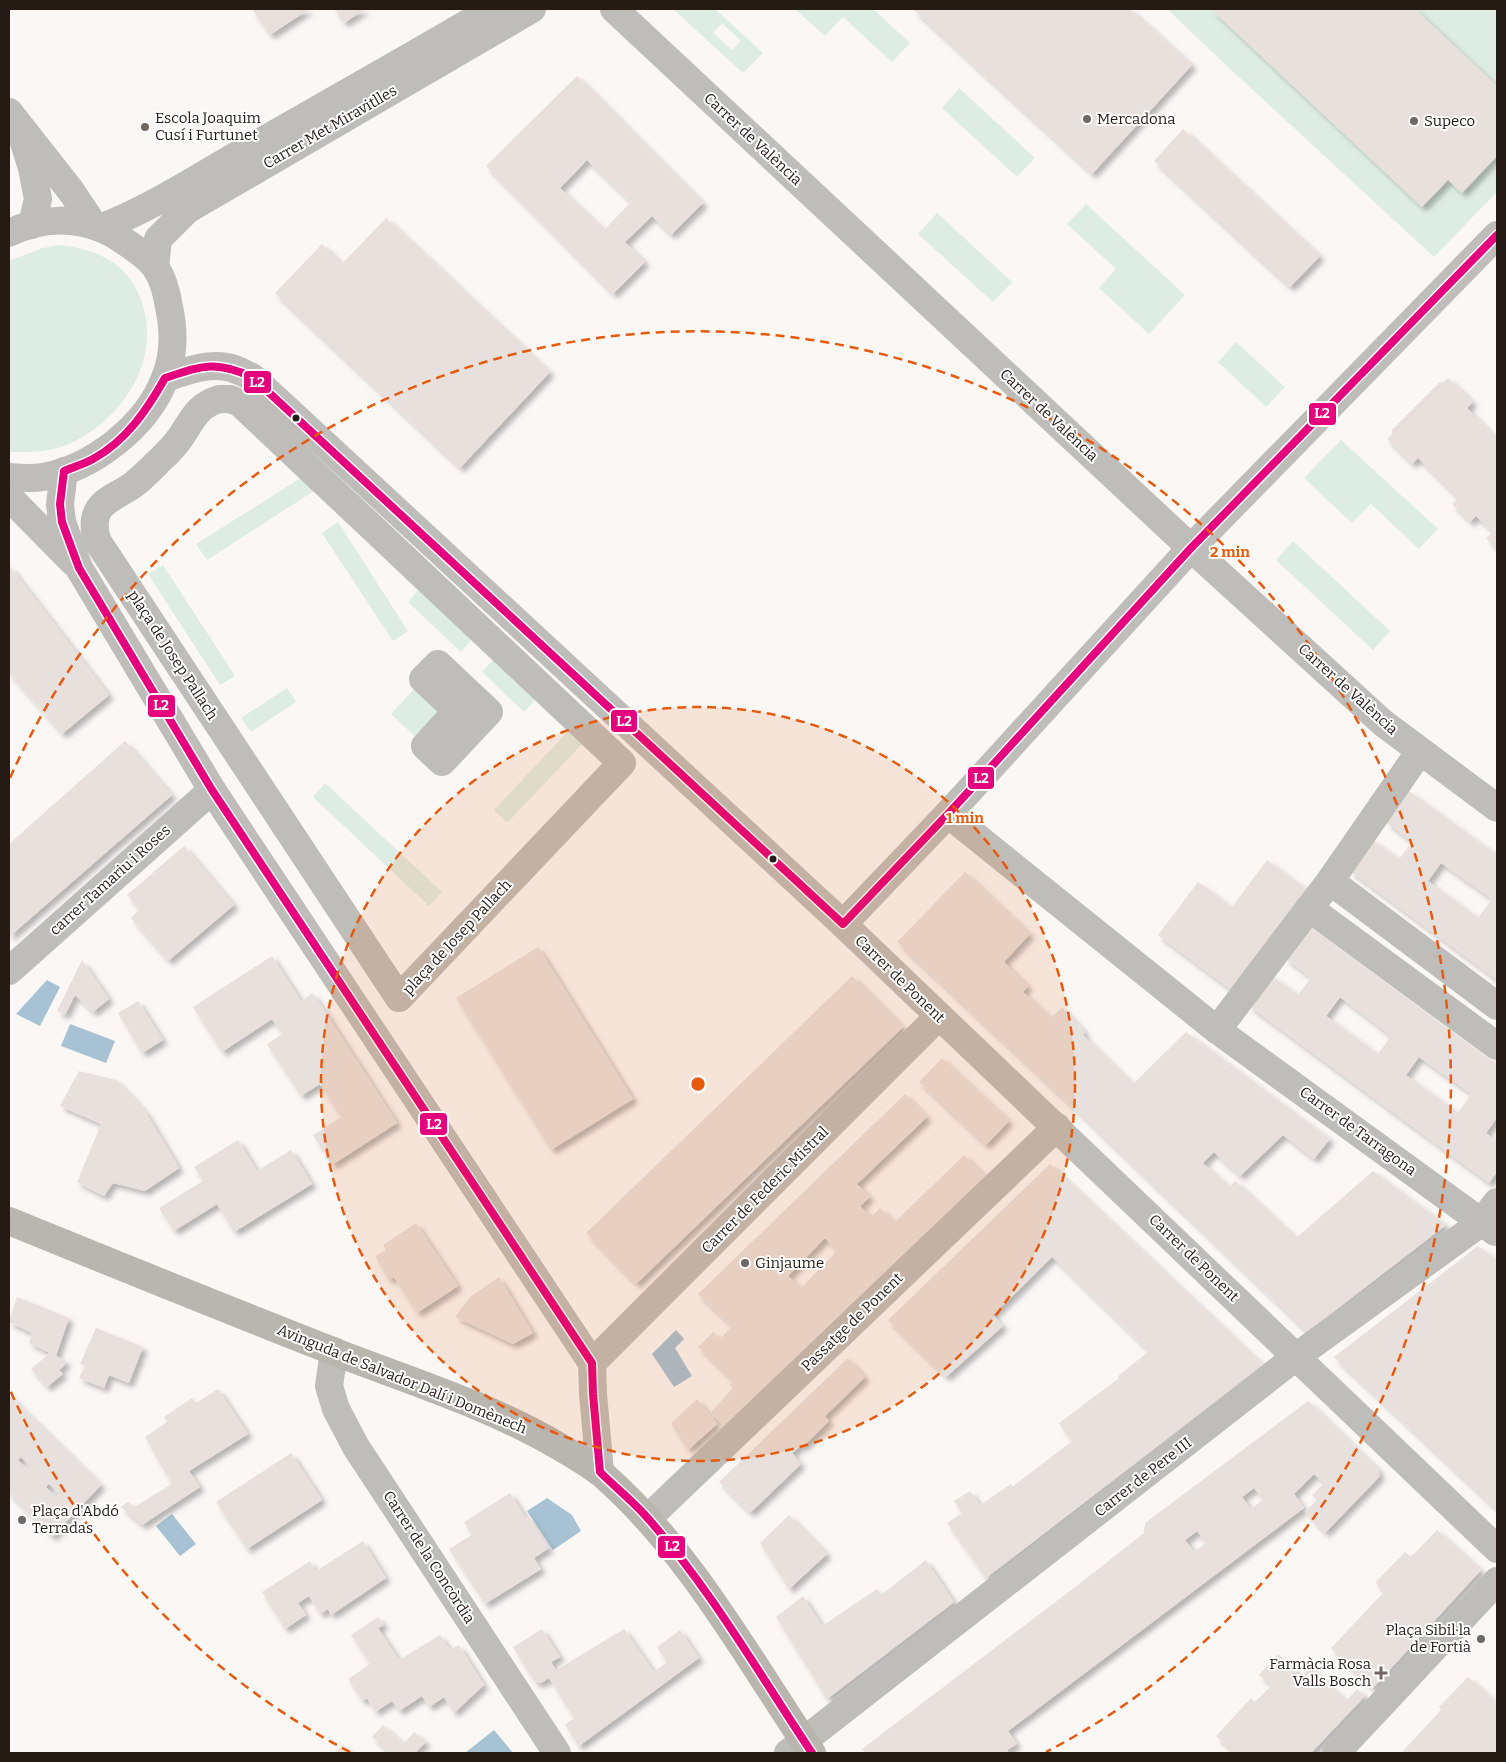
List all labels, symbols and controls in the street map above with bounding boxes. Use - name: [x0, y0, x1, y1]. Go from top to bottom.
- street label: Carrer Met Miravitlles: [260, 81, 400, 173]
- street label: Carrer de València: [700, 89, 806, 189]
- place label: Escola Joaquim Cusí i Furtunet: [155, 109, 262, 144]
- place label: Mercadona: [1097, 110, 1175, 128]
- place label: Supeco: [1424, 112, 1475, 130]
- marker: Mercadona: [1081, 113, 1093, 125]
- marker: Supeco: [1408, 115, 1420, 127]
- marker: Escola Joaquim Cusí i Furtunet: [139, 121, 151, 133]
- street label: Carrer de València: [996, 365, 1102, 465]
- line badge: L2: [243, 370, 272, 394]
- text: L2: [249, 374, 265, 391]
- line badge: L2: [1308, 402, 1337, 426]
- text: L2: [1314, 405, 1330, 422]
- unlabelled marker: [291, 413, 301, 423]
- text: 2 min: [1210, 543, 1250, 561]
- street label: plaça de Josep Pallach: [124, 587, 222, 724]
- street label: Carrer de València: [1295, 640, 1401, 738]
- line badge: L2: [147, 694, 176, 718]
- text: L2: [153, 697, 169, 714]
- line badge: L2: [610, 709, 638, 733]
- text: L2: [616, 713, 632, 730]
- line badge: L2: [967, 766, 995, 790]
- text: L2: [973, 770, 989, 787]
- text: 1 min: [946, 809, 984, 827]
- street label: carrer Tamariu i Roses: [46, 821, 174, 939]
- unlabelled marker: [768, 854, 778, 864]
- street label: plaça de Josep Pallach: [399, 875, 515, 998]
- street label: Carrer de Ponent: [851, 931, 949, 1027]
- centre of rings: [689, 1075, 707, 1093]
- street label: Carrer de Tarragona: [1296, 1083, 1420, 1179]
- line badge: L2: [419, 1112, 448, 1136]
- text: L2: [426, 1116, 442, 1133]
- street label: Carrer de Federic Mistral: [698, 1123, 832, 1257]
- street label: Carrer de Ponent: [1145, 1210, 1243, 1306]
- place label: Ginjaume: [755, 1254, 824, 1272]
- marker: Ginjaume: [739, 1257, 751, 1269]
- street label: Passatge de Ponent: [798, 1269, 907, 1375]
- street label: Avinguda de Salvador Dalí i Domènech: [275, 1321, 530, 1438]
- street label: Carrer de Pere III: [1091, 1433, 1195, 1521]
- street label: Carrer de la Concòrdia: [379, 1487, 479, 1627]
- place label: Plaça d'Abdó Terradas: [32, 1502, 119, 1537]
- marker: Plaça d'Abdó Terradas: [16, 1514, 28, 1526]
- line badge: L2: [657, 1535, 686, 1559]
- text: L2: [664, 1538, 680, 1555]
- place label: Plaça Sibil·la de Fortià: [1385, 1621, 1471, 1656]
- marker: Plaça Sibil·la de Fortià: [1475, 1633, 1487, 1645]
- place label: Farmàcia Rosa Valls Bosch: [1269, 1655, 1372, 1690]
- marker: Farmàcia Rosa Valls Bosch: [1375, 1667, 1387, 1679]

